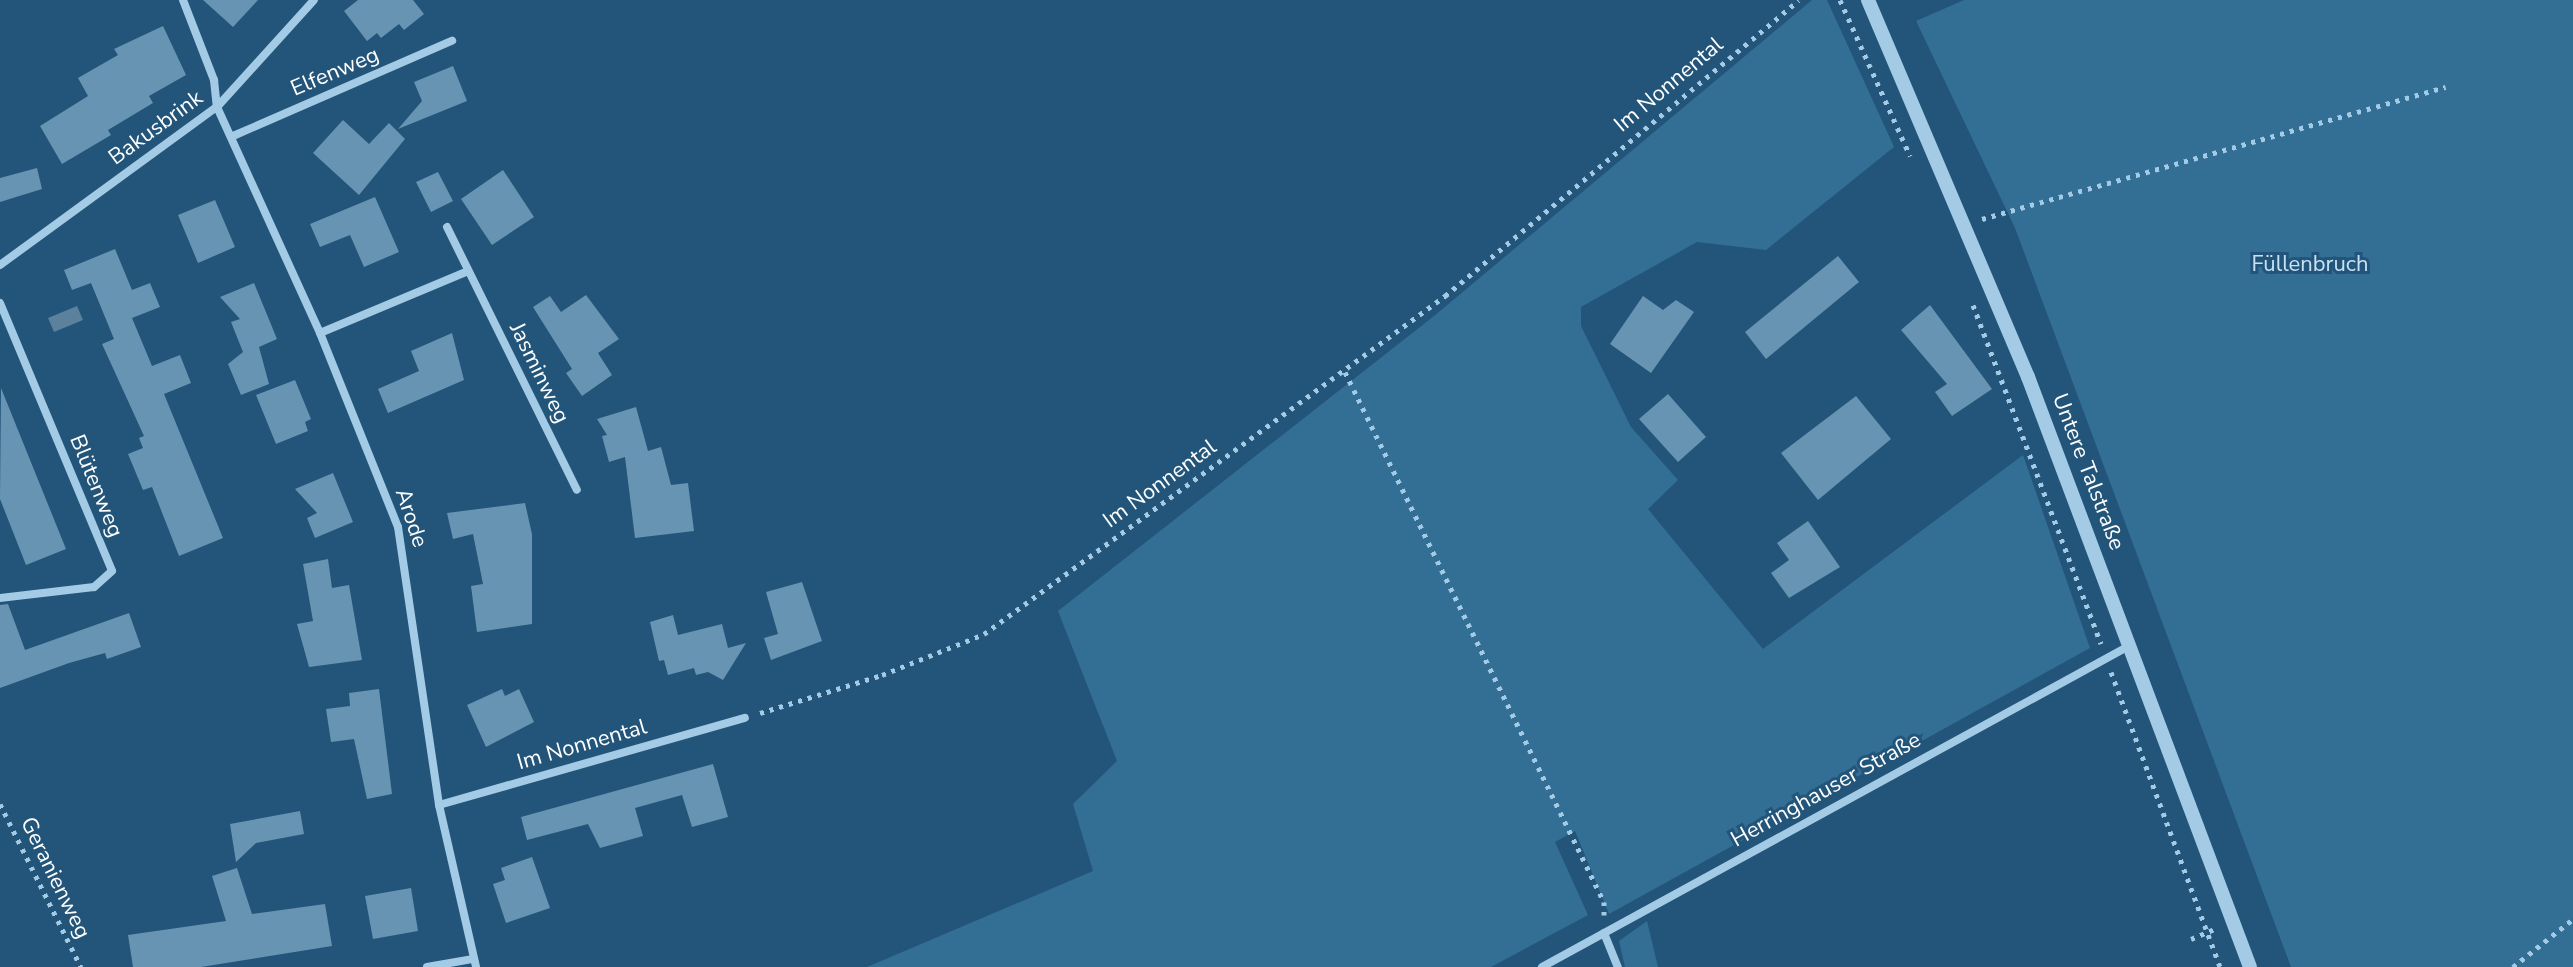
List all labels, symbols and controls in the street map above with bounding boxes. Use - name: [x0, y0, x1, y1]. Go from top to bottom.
- street label: Im Nonnental: [1609, 32, 1729, 138]
- street label: Elfenweg: [287, 42, 383, 102]
- street label: Bakusbrink: [104, 85, 208, 171]
- park label: Füllenbruch: [2252, 252, 2368, 278]
- street label: Jasminweg: [503, 318, 575, 428]
- street label: Untere Talstraße: [2046, 390, 2130, 554]
- street label: Blütenweg: [63, 431, 129, 541]
- street label: Im Nonnental: [1098, 434, 1222, 534]
- street label: Arode: [389, 485, 433, 551]
- street label: Im Nonnental: [514, 714, 650, 776]
- street label: Herringhauser Straße: [1727, 727, 1925, 853]
- street label: Geranienweg: [14, 813, 96, 943]

